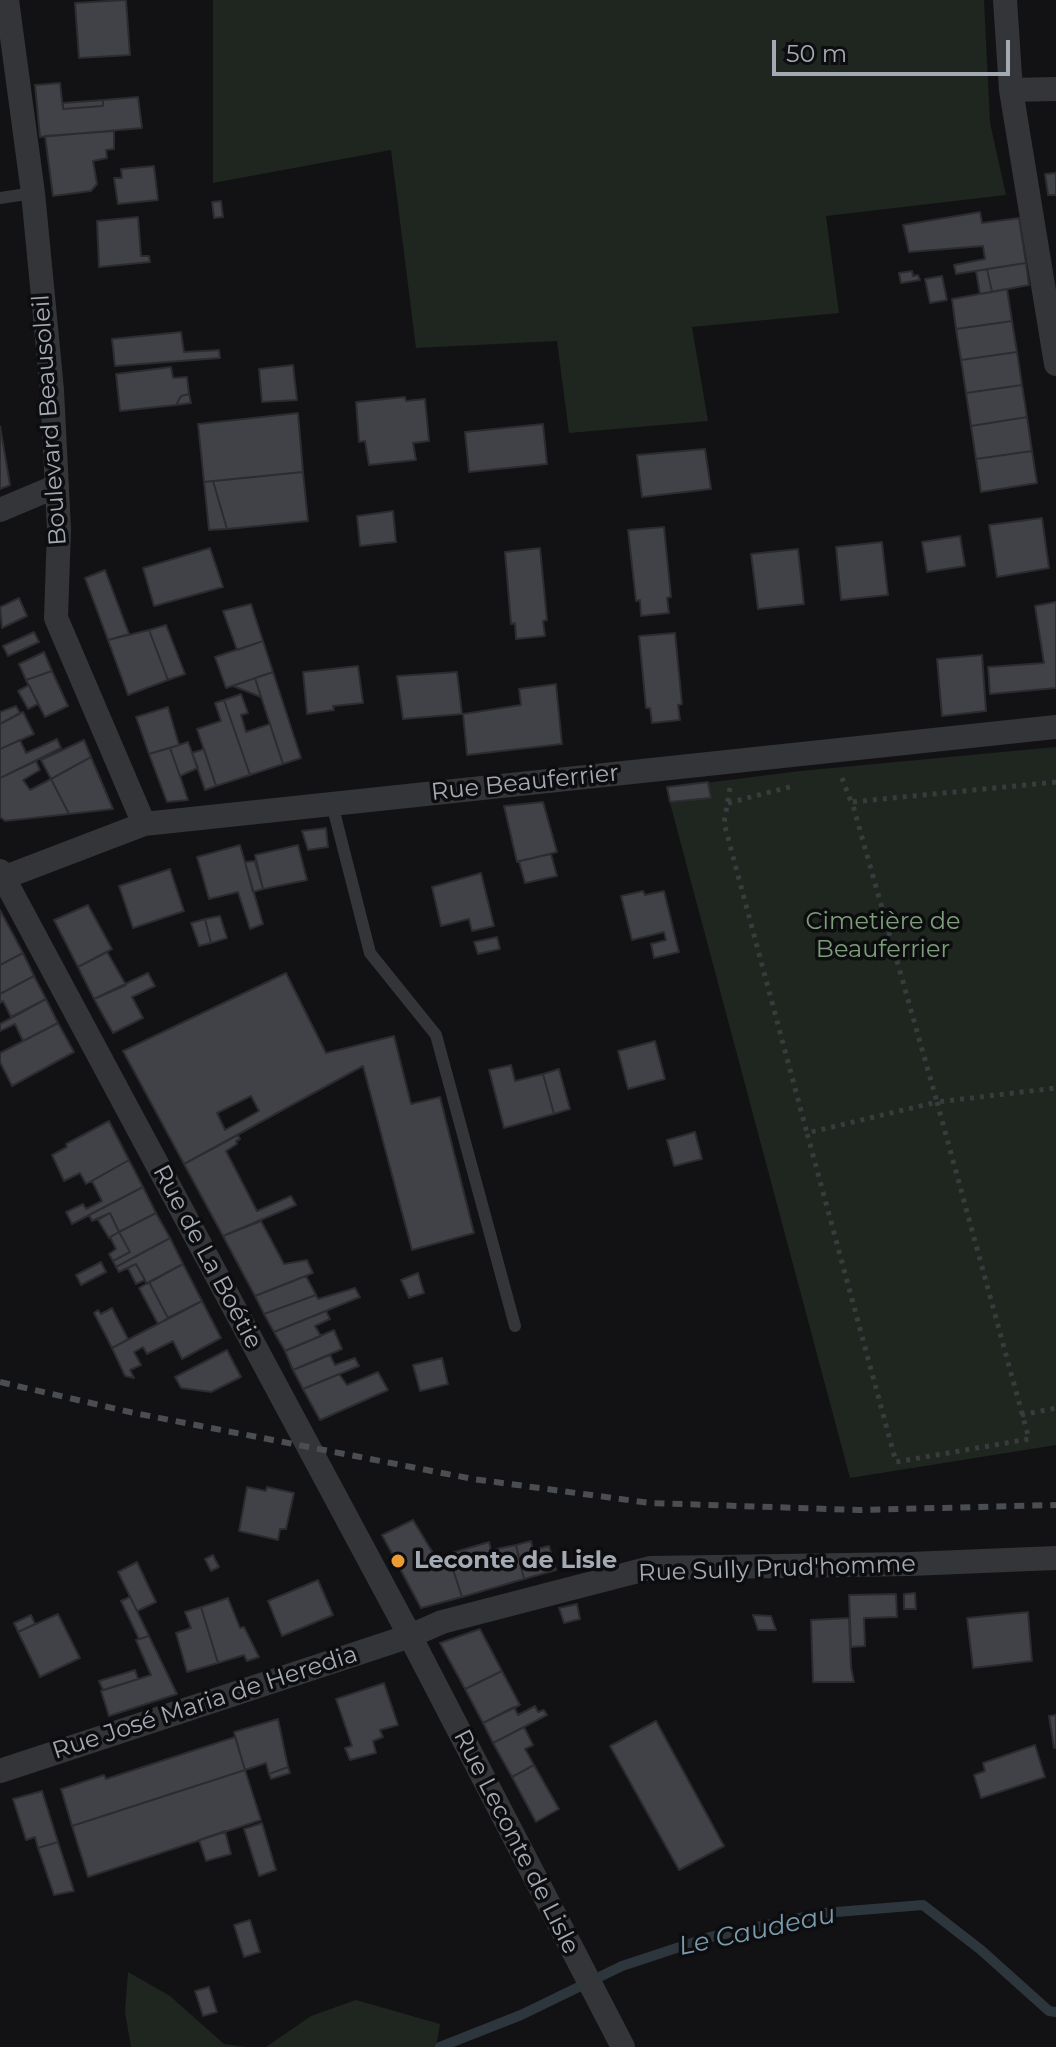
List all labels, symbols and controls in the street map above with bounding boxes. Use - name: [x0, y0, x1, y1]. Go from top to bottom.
- scale bar: [776, 24, 1014, 74]
- text: 50 m: [786, 39, 847, 68]
- street label: Boulevard Beausoleil: [27, 293, 73, 547]
- street label: Rue Beauferrier: [430, 759, 620, 807]
- park label: Cimetière de Beauferrier: [806, 908, 960, 964]
- street label: Rue de La Boétie: [146, 1160, 268, 1354]
- place label: Leconte de Lisle: [414, 1547, 617, 1575]
- street label: Rue Sully Prud'homme: [638, 1550, 916, 1588]
- marker: Leconte de Lisle: [389, 1552, 407, 1570]
- street label: Rue José Maria de Heredia: [49, 1640, 361, 1766]
- street label: Rue Leconte de Lisle: [447, 1725, 585, 1959]
- water label: Le Caudeau: [676, 1899, 838, 1963]

